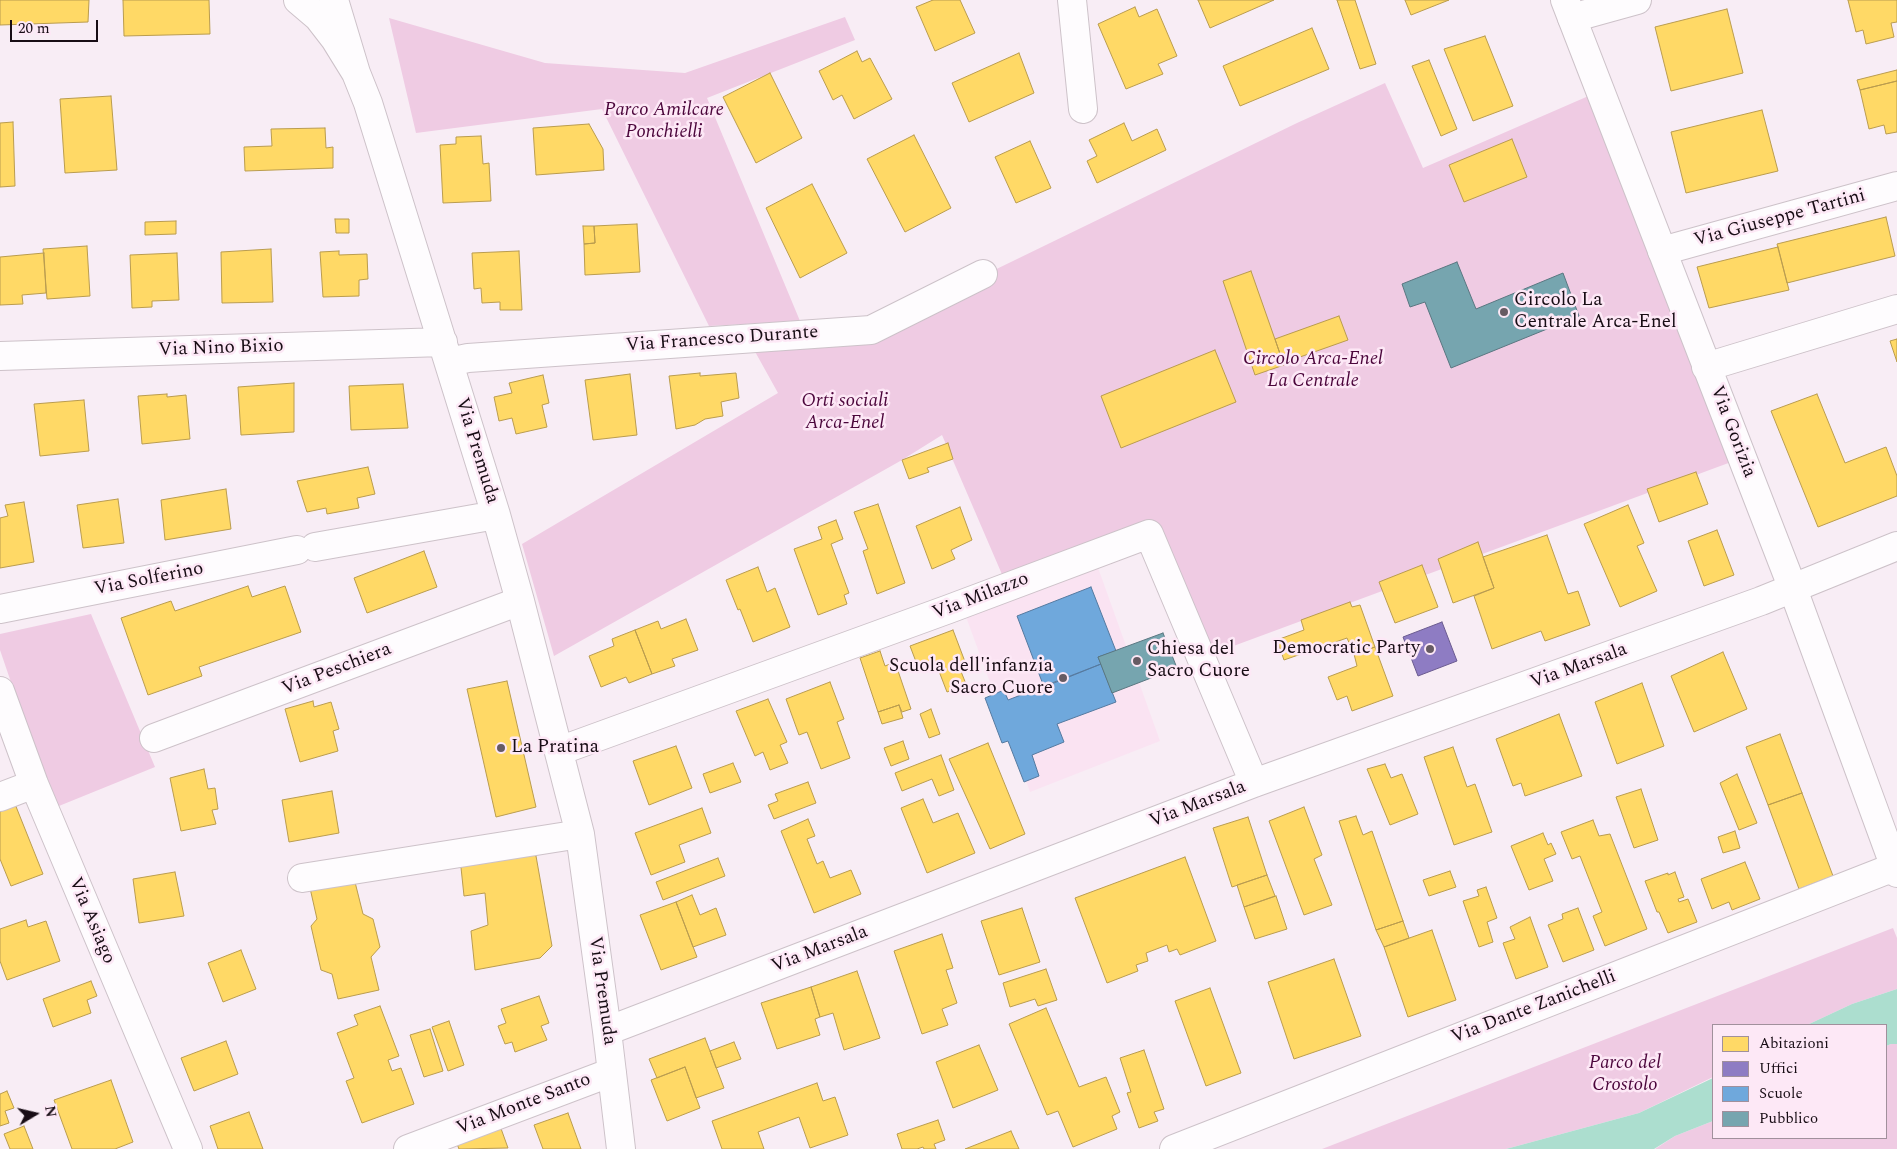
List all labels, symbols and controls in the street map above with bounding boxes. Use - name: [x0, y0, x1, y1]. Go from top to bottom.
- scale bar: [12, 10, 100, 42]
- text: 20 m: [18, 17, 50, 40]
- park label: Parco Amilcare Ponchielli: [604, 100, 724, 144]
- street label: Via Giuseppe Tartini: [1692, 185, 1868, 253]
- place label: Circolo La Centrale Arca-Enel: [1514, 290, 1677, 334]
- marker: Circolo La Centrale Arca-Enel: [1498, 306, 1510, 318]
- street label: Via Francesco Durante: [625, 322, 819, 358]
- street label: Via Nino Bixio: [158, 335, 284, 363]
- park label: Circolo Arca-Enel La Centrale: [1243, 349, 1383, 393]
- street label: Via Gorizia: [1704, 383, 1760, 481]
- park label: Orti sociali Arca-Enel: [801, 391, 889, 435]
- street label: Via Premuda: [449, 395, 503, 507]
- street label: Via Solferino: [92, 558, 206, 602]
- street label: Via Milazzo: [930, 568, 1032, 626]
- place label: Democratic Party: [1272, 638, 1420, 660]
- street label: Via Peschiera: [279, 639, 395, 701]
- place label: Chiesa del Sacro Cuore: [1147, 639, 1250, 683]
- street label: Via Marsala: [1527, 639, 1631, 695]
- marker: Democratic Party: [1424, 643, 1436, 655]
- marker: Chiesa del Sacro Cuore: [1131, 655, 1143, 667]
- place label: Scuola dell'infanzia Sacro Cuore: [889, 656, 1053, 700]
- marker: Scuola dell'infanzia Sacro Cuore: [1057, 672, 1069, 684]
- place label: La Pratina: [511, 737, 599, 759]
- marker: La Pratina: [495, 742, 507, 754]
- street label: Via Marsala: [1147, 776, 1249, 834]
- street label: Via Asiago: [63, 874, 119, 968]
- street label: Via Marsala: [769, 921, 871, 979]
- street label: Via Premuda: [582, 935, 620, 1047]
- street label: Via Dante Zanichelli: [1448, 966, 1620, 1050]
- legend: [1712, 1024, 1887, 1139]
- text: Abitazioni: [1759, 1032, 1829, 1055]
- park label: Parco del Crostolo: [1589, 1053, 1661, 1097]
- text: Uffici: [1759, 1057, 1798, 1080]
- street label: Via Monte Santo: [454, 1069, 594, 1141]
- text: Scuole: [1759, 1082, 1803, 1105]
- north arrow: [10, 1089, 60, 1139]
- text: N: [39, 1104, 62, 1119]
- text: Pubblico: [1759, 1107, 1818, 1130]

